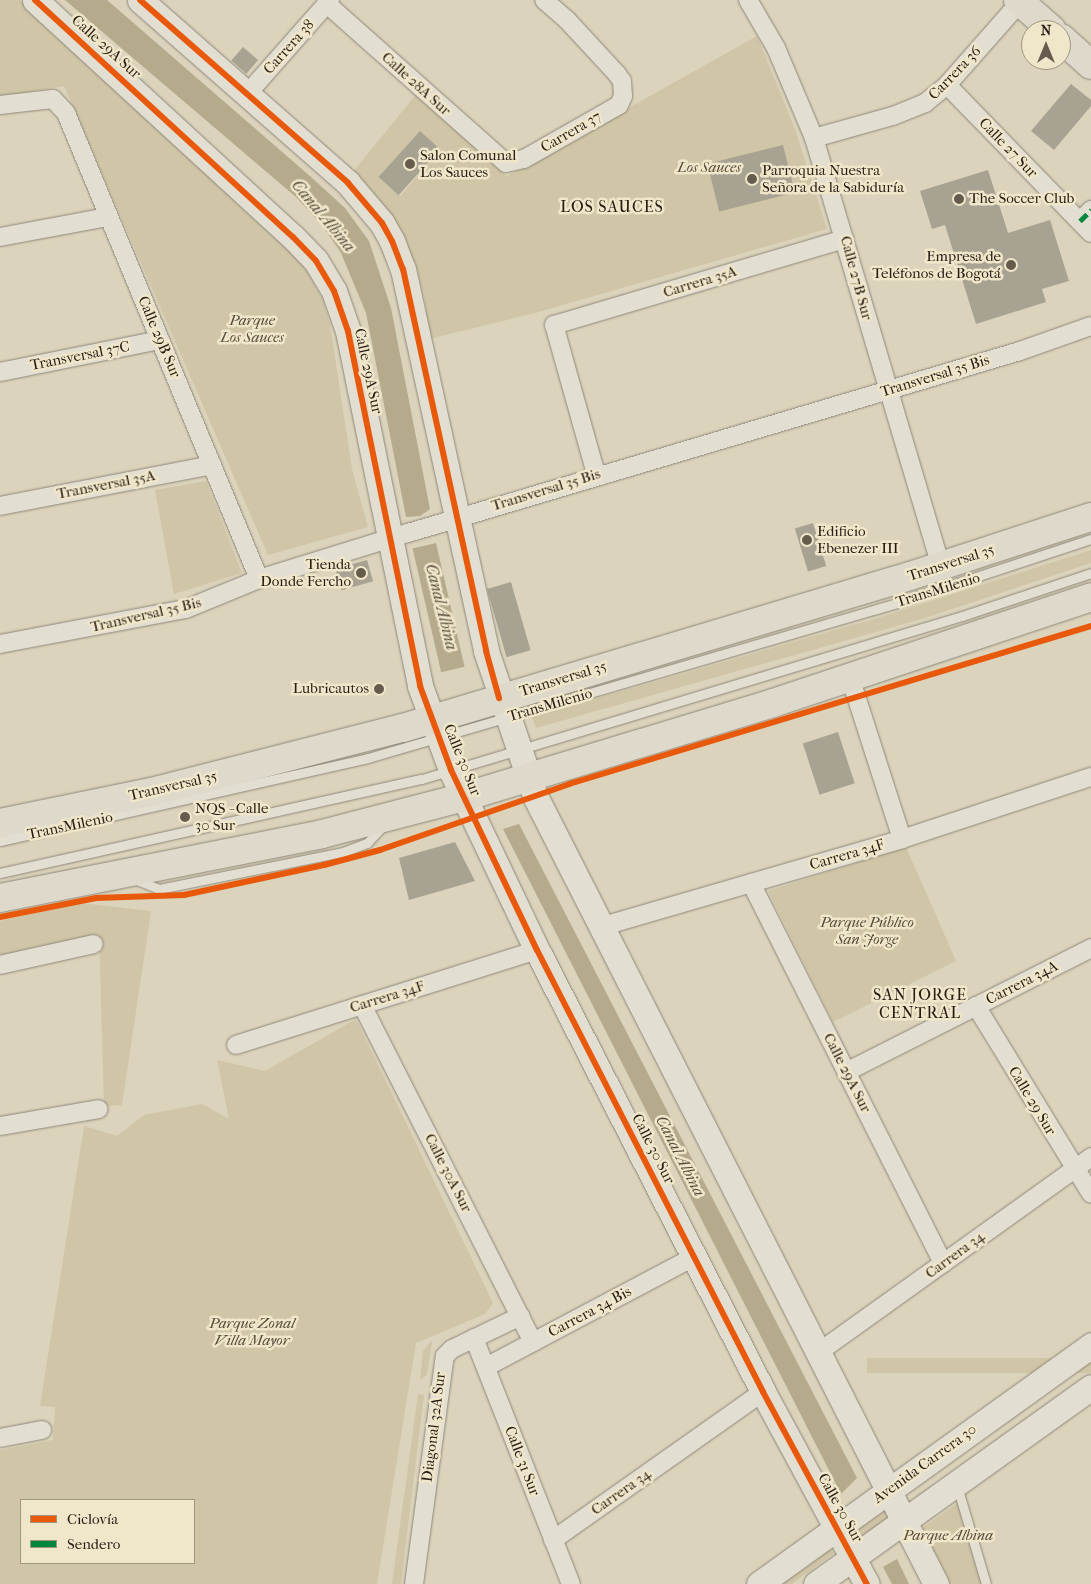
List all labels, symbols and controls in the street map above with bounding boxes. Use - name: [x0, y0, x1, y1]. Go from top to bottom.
- street label: Calle 29A Sur: [68, 11, 144, 83]
- street label: Carrera 38: [260, 16, 318, 78]
- north arrow: [1021, 20, 1071, 70]
- text: N: [1041, 22, 1051, 39]
- street label: Carrera 36: [925, 42, 985, 104]
- street label: Calle 28A Sur: [378, 48, 454, 120]
- street label: Carrera 37: [537, 107, 605, 157]
- street label: Calle 27 Sur: [975, 114, 1041, 182]
- place label: Salon Comunal Los Sauces: [420, 146, 516, 181]
- marker: Salon Comunal Los Sauces: [404, 158, 416, 170]
- park label: Los Sauces: [677, 159, 741, 177]
- place label: Parroquia Nuestra Señora de la Sabiduría: [762, 161, 904, 196]
- marker: Parroquia Nuestra Señora de la Sabiduría: [746, 173, 758, 185]
- water label: Canal Albina: [287, 176, 359, 256]
- place label: The Soccer Club: [969, 190, 1074, 208]
- marker: The Soccer Club: [953, 193, 965, 205]
- district label: LOS SAUCES: [559, 197, 665, 217]
- street label: Calle 27B Sur: [836, 234, 876, 322]
- place label: Empresa de Teléfonos de Bogotá: [872, 247, 1001, 282]
- marker: Empresa de Teléfonos de Bogotá: [1005, 259, 1017, 271]
- street label: Carrera 35A: [661, 262, 739, 302]
- street label: Calle 29B Sur: [134, 293, 184, 381]
- park label: Parque Los Sauces: [220, 311, 284, 346]
- street label: Calle 29A Sur: [350, 327, 386, 415]
- street label: Transversal 37C: [29, 338, 131, 374]
- street label: Transversal 35 Bis: [878, 351, 992, 401]
- street label: Transversal 35 Bis: [489, 465, 603, 515]
- street label: Transversal 35A: [55, 467, 157, 503]
- place label: Edificio Ebenezer III: [817, 522, 899, 557]
- marker: Edificio Ebenezer III: [801, 534, 813, 546]
- street label: Transversal 35: [905, 541, 997, 585]
- place label: Tienda Donde Fercho: [260, 555, 351, 590]
- water label: Canal Albina: [421, 562, 461, 652]
- marker: Tienda Donde Fercho: [355, 567, 367, 579]
- street label: TransMilenio: [894, 569, 982, 611]
- street label: Transversal 35 Bis: [89, 594, 203, 636]
- street label: Transversal 35: [517, 657, 609, 701]
- place label: Lubricautos: [293, 680, 369, 698]
- marker: Lubricautos: [373, 683, 385, 695]
- street label: TransMilenio: [506, 684, 594, 726]
- street label: Calle 30 Sur: [439, 721, 485, 799]
- street label: Transversal 35: [127, 767, 219, 805]
- place label: NQS - Calle 30 Sur: [195, 799, 268, 834]
- street label: TransMilenio: [26, 808, 114, 844]
- marker: NQS - Calle 30 Sur: [179, 811, 191, 823]
- street label: Carrera 34F: [808, 836, 886, 874]
- park label: Parque Público San Jorge: [820, 913, 914, 948]
- street label: Carrera 34A: [983, 957, 1061, 1009]
- street label: Carrera 34F: [348, 977, 426, 1017]
- district label: SAN JORGE CENTRAL: [872, 985, 968, 1023]
- street label: Calle 29A Sur: [819, 1030, 875, 1116]
- street label: Calle 29 Sur: [1004, 1063, 1060, 1139]
- street label: Calle 30 Sur: [628, 1111, 678, 1187]
- water label: Canal Albina: [651, 1112, 709, 1200]
- street label: Calle 30A Sur: [421, 1131, 475, 1215]
- street label: Carrera 34: [922, 1228, 988, 1282]
- street label: Carrera 34 Bis: [545, 1283, 635, 1341]
- park label: Parque Zonal Villa Mayor: [209, 1314, 295, 1349]
- street label: Diagonal 32A Sur: [418, 1371, 450, 1483]
- street label: Avenida Carrera 30: [870, 1420, 980, 1508]
- street label: Calle 31 Sur: [500, 1424, 544, 1498]
- street label: Carrera 34: [588, 1465, 654, 1519]
- street label: Calle 30 Sur: [814, 1470, 866, 1546]
- legend: [20, 1499, 195, 1564]
- text: Ciclovía: [67, 1510, 118, 1528]
- park label: Parque Albina: [903, 1527, 993, 1545]
- text: Sendero: [67, 1535, 120, 1553]

